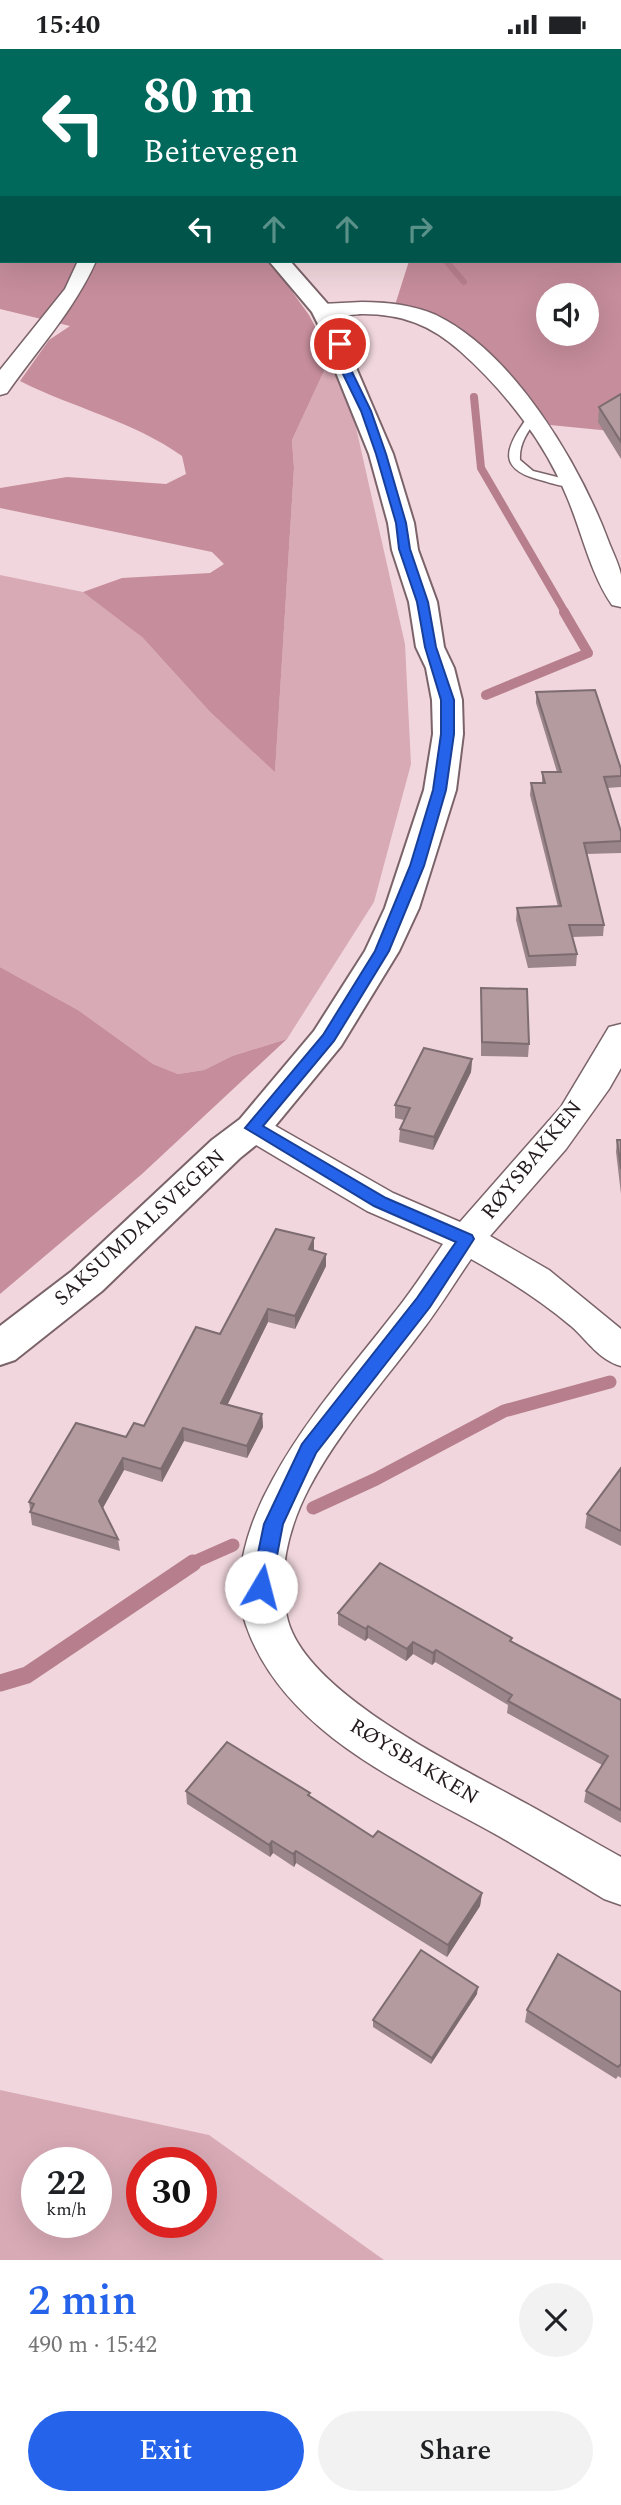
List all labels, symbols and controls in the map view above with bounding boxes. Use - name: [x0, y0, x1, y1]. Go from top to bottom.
- text: 15:40: [35, 5, 100, 45]
- text: 80 m: [143, 60, 254, 135]
- icon: left: [28, 77, 119, 168]
- text: Beitevegen: [143, 128, 299, 177]
- icon: left: [182, 210, 220, 248]
- icon: ahead: [255, 210, 293, 248]
- icon: ahead: [328, 210, 366, 248]
- icon: right: [401, 210, 439, 248]
- map controls: [536, 283, 599, 346]
- button: sound: [536, 283, 599, 346]
- pin: [310, 314, 370, 374]
- icon: arrive: [321, 325, 359, 363]
- street label: RØYSBAKKEN: [474, 1093, 590, 1227]
- street label: SAKSUMDALSVEGEN: [47, 1142, 233, 1314]
- position arrow: [224, 1550, 298, 1624]
- street label: RØYSBAKKEN: [343, 1711, 485, 1813]
- speed limit sign: 30: [126, 2147, 217, 2238]
- text: 22: [47, 2157, 86, 2210]
- text: km/h: [46, 2196, 87, 2223]
- text: 2 min: [28, 2270, 137, 2333]
- button: close: [519, 2283, 593, 2357]
- text: 490 m · 15:42: [28, 2328, 157, 2363]
- button: Exit: [28, 2411, 304, 2491]
- button: Share: [318, 2411, 593, 2491]

